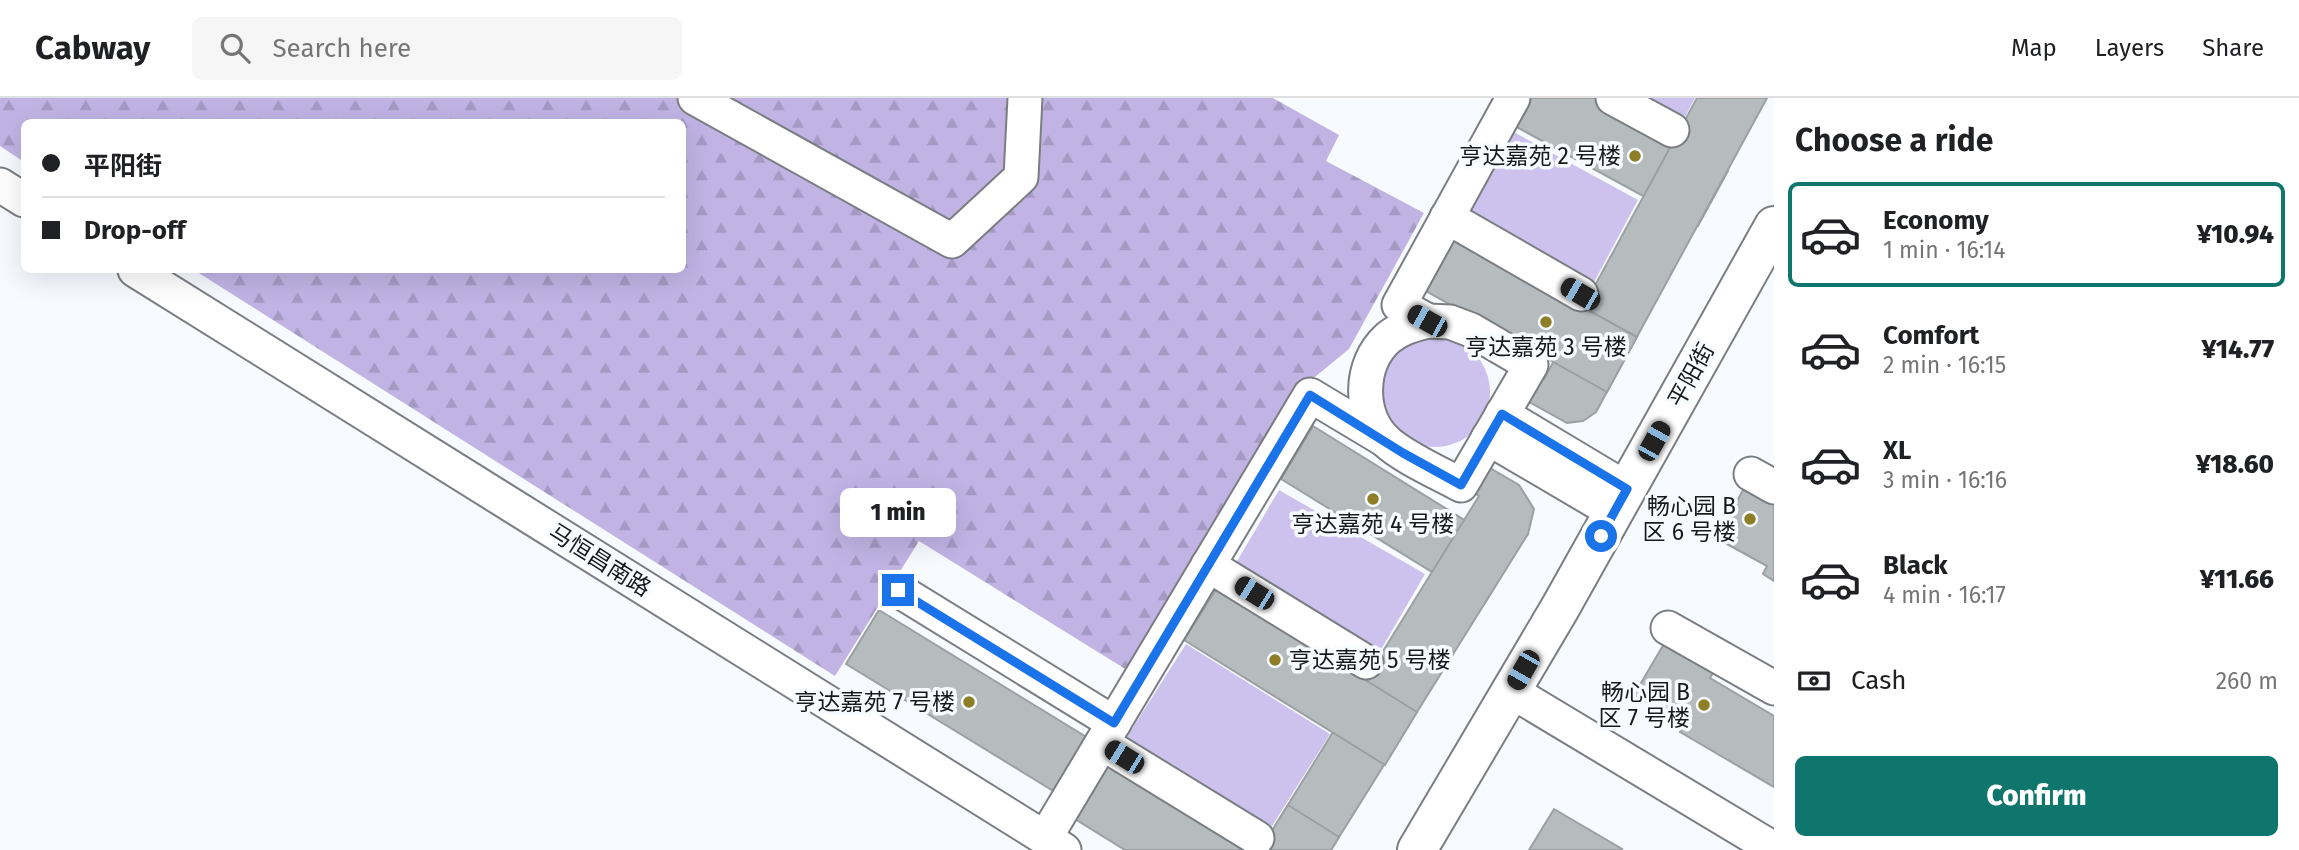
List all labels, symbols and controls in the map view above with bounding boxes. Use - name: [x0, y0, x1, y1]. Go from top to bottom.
- search box: [192, 17, 682, 80]
- text: Cabway: [35, 28, 150, 68]
- icon: search: [216, 29, 254, 67]
- text: Search here: [272, 33, 411, 64]
- text: Map: [2011, 34, 2057, 62]
- text: Layers: [2095, 34, 2164, 62]
- text: Share: [2202, 34, 2264, 62]
- text: Choose a ride: [1795, 121, 1993, 159]
- place label: 亨达嘉苑 2 号楼: [1459, 142, 1621, 170]
- marker: 亨达嘉苑 2 号楼: [1627, 148, 1643, 164]
- text: 平阳街: [84, 151, 162, 182]
- icon: car: [1799, 203, 1862, 266]
- text: Economy: [1883, 205, 1989, 236]
- text: Drop-off: [84, 215, 186, 246]
- text: ¥10.94: [2197, 219, 2274, 250]
- text: 1 min · 16:14: [1883, 236, 2005, 264]
- car: [1557, 274, 1604, 314]
- car: [1404, 302, 1451, 340]
- marker: 亨达嘉苑 3 号楼: [1538, 314, 1554, 330]
- icon: car: [1799, 318, 1862, 381]
- text: Comfort: [1883, 320, 1979, 351]
- place label: 亨达嘉苑 3 号楼: [1465, 333, 1627, 361]
- text: ¥14.77: [2202, 334, 2274, 365]
- street label: 平阳街: [1662, 338, 1720, 412]
- text: 2 min · 16:15: [1883, 351, 2006, 379]
- car: [1635, 418, 1674, 464]
- icon: car: [1799, 433, 1862, 496]
- text: XL: [1883, 435, 1911, 466]
- text: ¥18.60: [2196, 449, 2274, 480]
- text: 3 min · 16:16: [1883, 466, 2007, 494]
- callout: 1 min: [840, 489, 956, 538]
- marker: 亨达嘉苑 4 号楼: [1365, 491, 1381, 507]
- place label: 畅心园 B 区 6 号楼: [1643, 492, 1736, 546]
- text: 1 min: [870, 498, 926, 526]
- place label: 亨达嘉苑 4 号楼: [1292, 510, 1454, 538]
- marker: 畅心园 B 区 6 号楼: [1742, 511, 1758, 527]
- street label: 马恒昌南路: [544, 518, 656, 602]
- route start: [1585, 520, 1617, 552]
- icon: car: [1799, 548, 1862, 611]
- text: Black: [1883, 550, 1948, 581]
- text: ¥11.66: [2200, 564, 2274, 595]
- car: [1231, 573, 1278, 613]
- route end: [882, 574, 914, 606]
- text: 4 min · 16:17: [1883, 581, 2006, 609]
- place label: 亨达嘉苑 5 号楼: [1289, 646, 1451, 674]
- car: [1504, 647, 1543, 693]
- marker: 亨达嘉苑 5 号楼: [1267, 652, 1283, 668]
- icon: cash: [1795, 662, 1833, 700]
- text: Cash: [1851, 665, 1907, 696]
- text: 260 m: [2216, 667, 2278, 695]
- place label: 畅心园 B 区 7 号楼: [1599, 678, 1690, 732]
- place label: 亨达嘉苑 7 号楼: [795, 688, 955, 716]
- marker: 亨达嘉苑 7 号楼: [961, 694, 977, 710]
- marker: 畅心园 B 区 7 号楼: [1696, 697, 1712, 713]
- car: [1101, 737, 1148, 777]
- button: Confirm: [1795, 756, 2278, 836]

